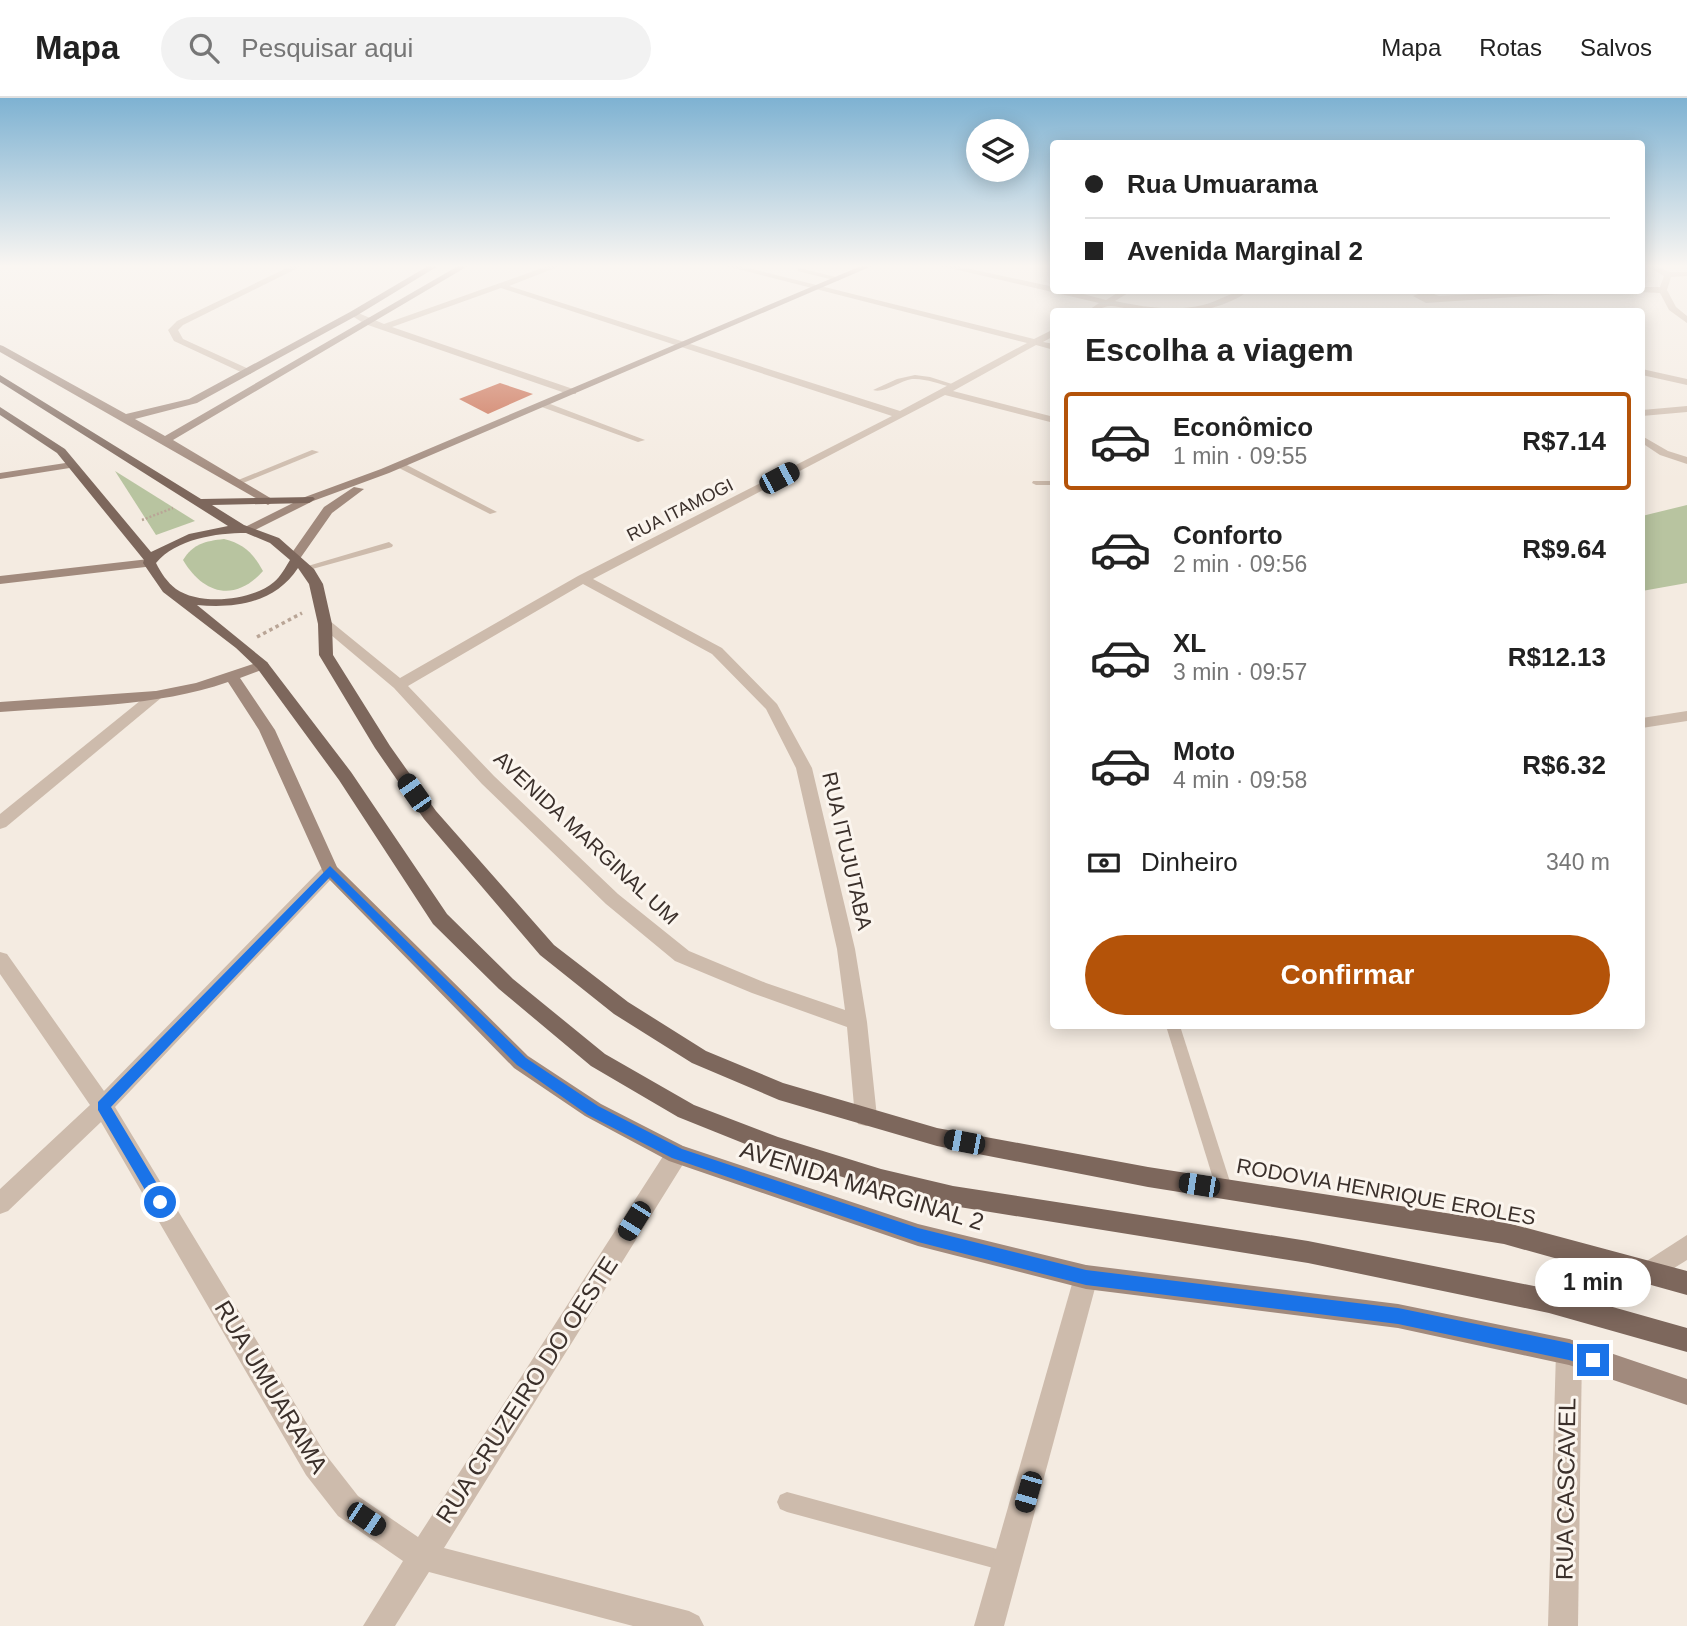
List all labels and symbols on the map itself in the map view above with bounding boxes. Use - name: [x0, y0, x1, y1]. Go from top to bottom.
- car: [756, 459, 803, 497]
- street label: RUA ITAMOGI: [623, 475, 737, 545]
- street label: AVENIDA MARGINAL UM: [490, 746, 683, 929]
- street label: RUA ITUJUTABA: [818, 769, 877, 932]
- car: [394, 770, 435, 816]
- car: [942, 1128, 987, 1156]
- street label: AVENIDA MARGINAL 2: [737, 1136, 987, 1235]
- street label: RODOVIA HENRIQUE EROLES: [1235, 1154, 1537, 1229]
- car: [1177, 1171, 1222, 1199]
- route start: [144, 1186, 176, 1218]
- car: [614, 1198, 655, 1244]
- street label: RUA CRUZEIRO DO OESTE: [430, 1252, 623, 1528]
- callout: 1 min: [1535, 1258, 1651, 1308]
- street label: RUA UMUARAMA: [209, 1296, 333, 1478]
- route end: [1577, 1344, 1609, 1376]
- street label: RUA CASCAVEL: [1550, 1398, 1581, 1580]
- car: [1013, 1469, 1044, 1515]
- car: [343, 1499, 390, 1539]

